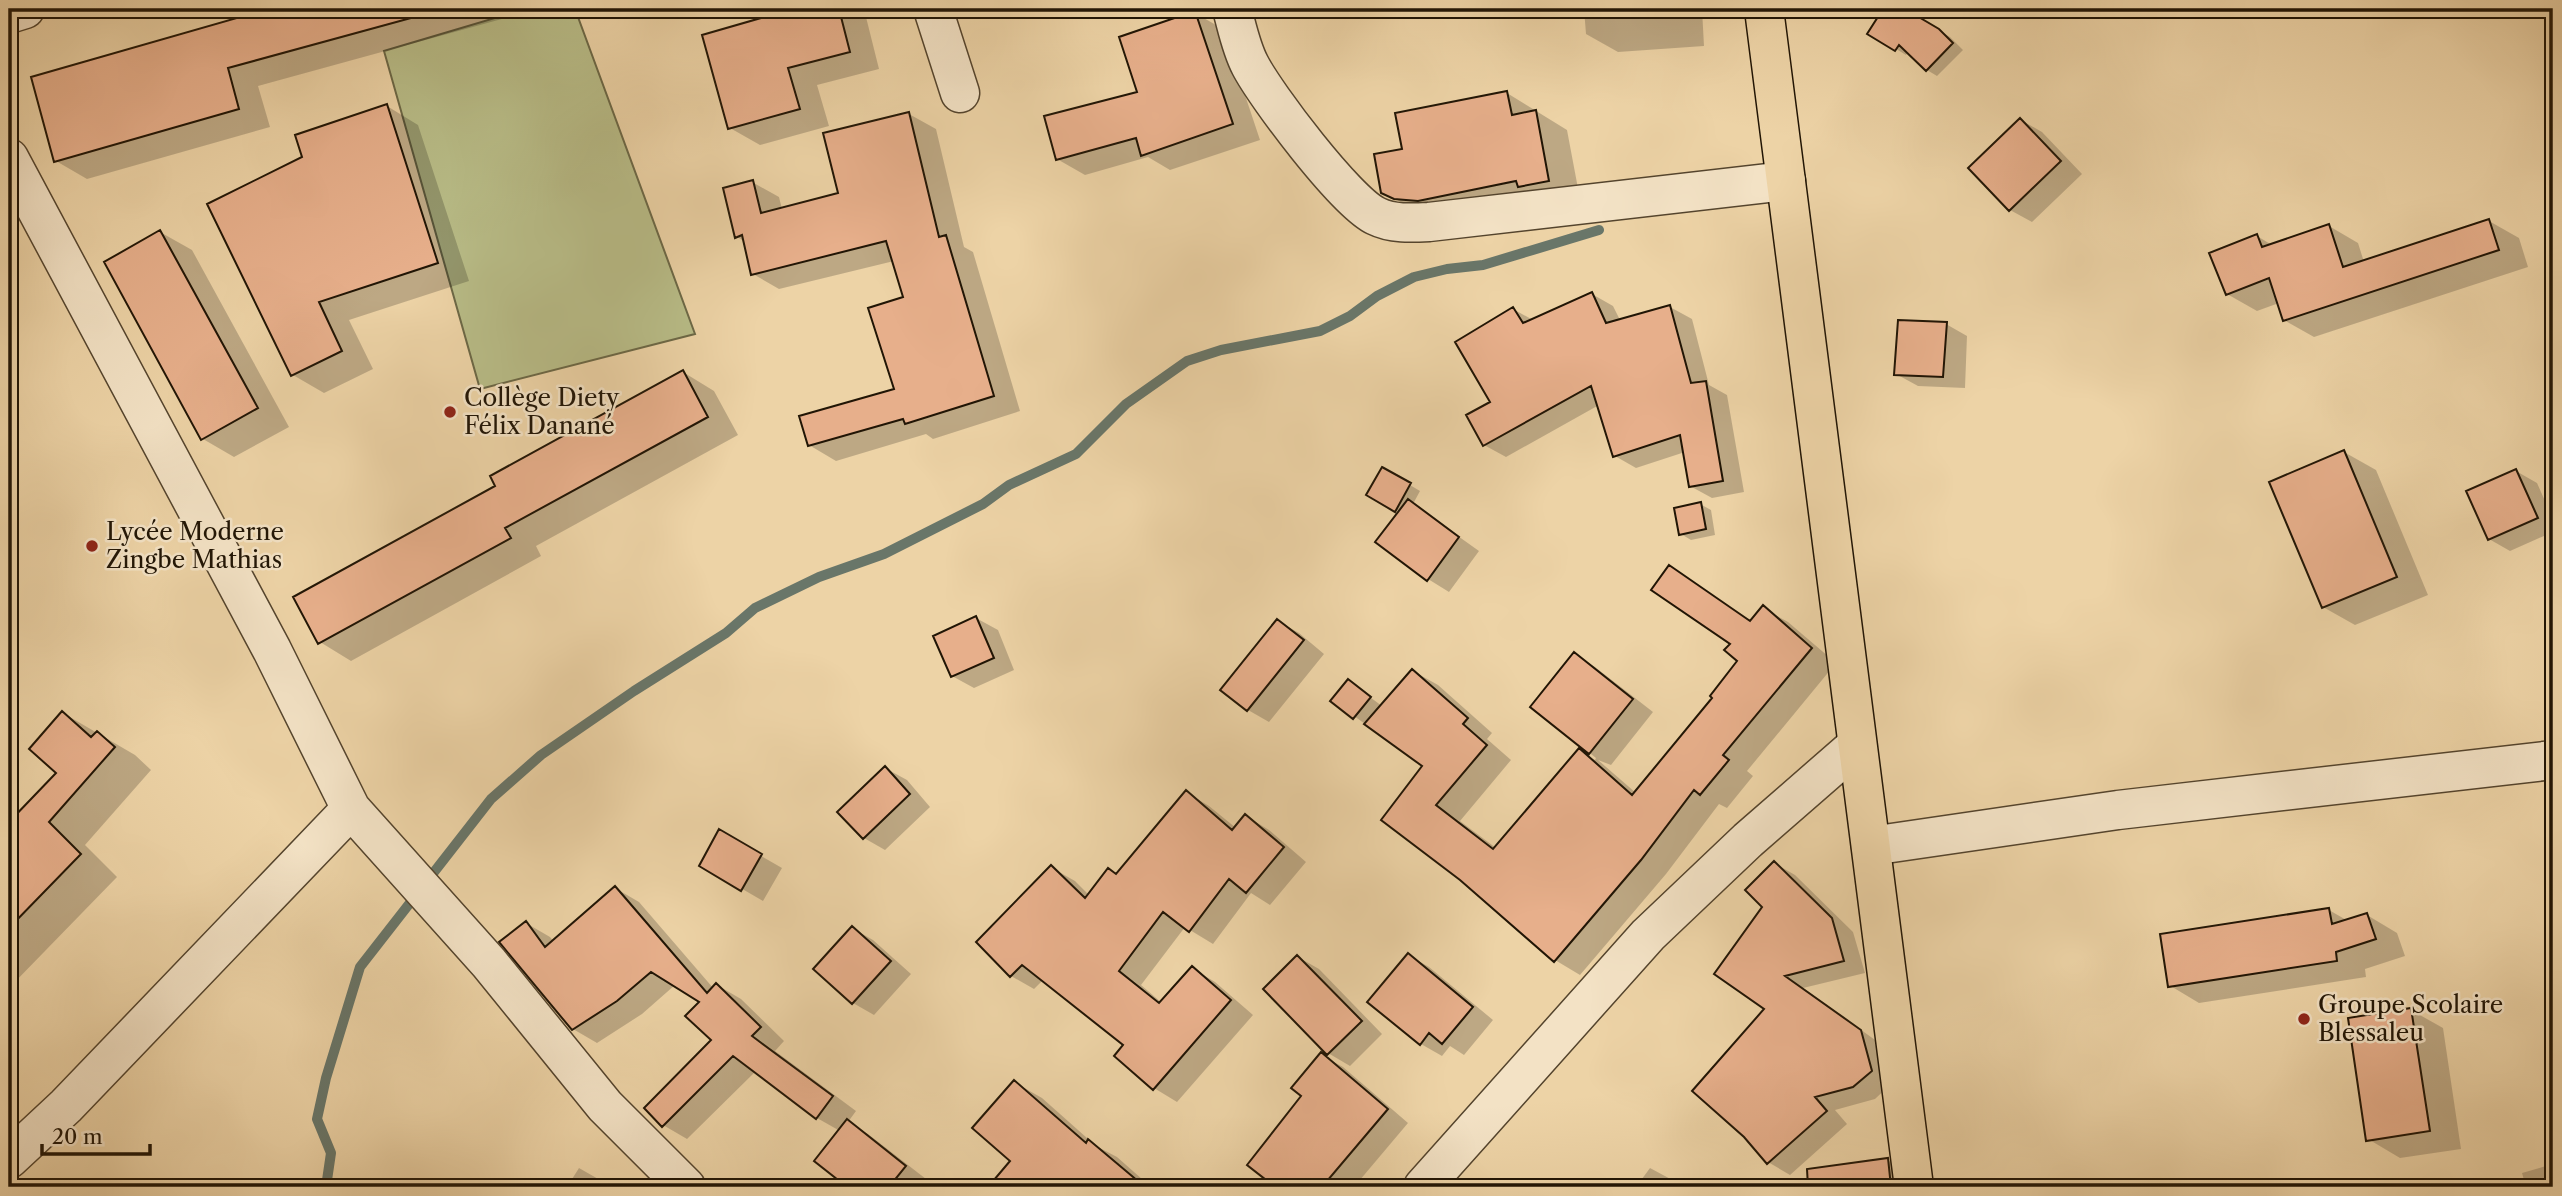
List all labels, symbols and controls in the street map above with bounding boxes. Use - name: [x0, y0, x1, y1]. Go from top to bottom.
- place label: Collège Diety Félix Danané: [464, 383, 620, 440]
- marker: Collège Diety Félix Danané: [442, 404, 458, 420]
- place label: Lycée Moderne Zingbe Mathias: [106, 517, 284, 574]
- marker: Lycée Moderne Zingbe Mathias: [84, 538, 100, 554]
- place label: Groupe Scolaire Blessaleu: [2318, 990, 2503, 1047]
- marker: Groupe Scolaire Blessaleu: [2296, 1011, 2312, 1027]
- scale bar: [42, 1112, 150, 1156]
- text: 20 m: [52, 1124, 103, 1149]

